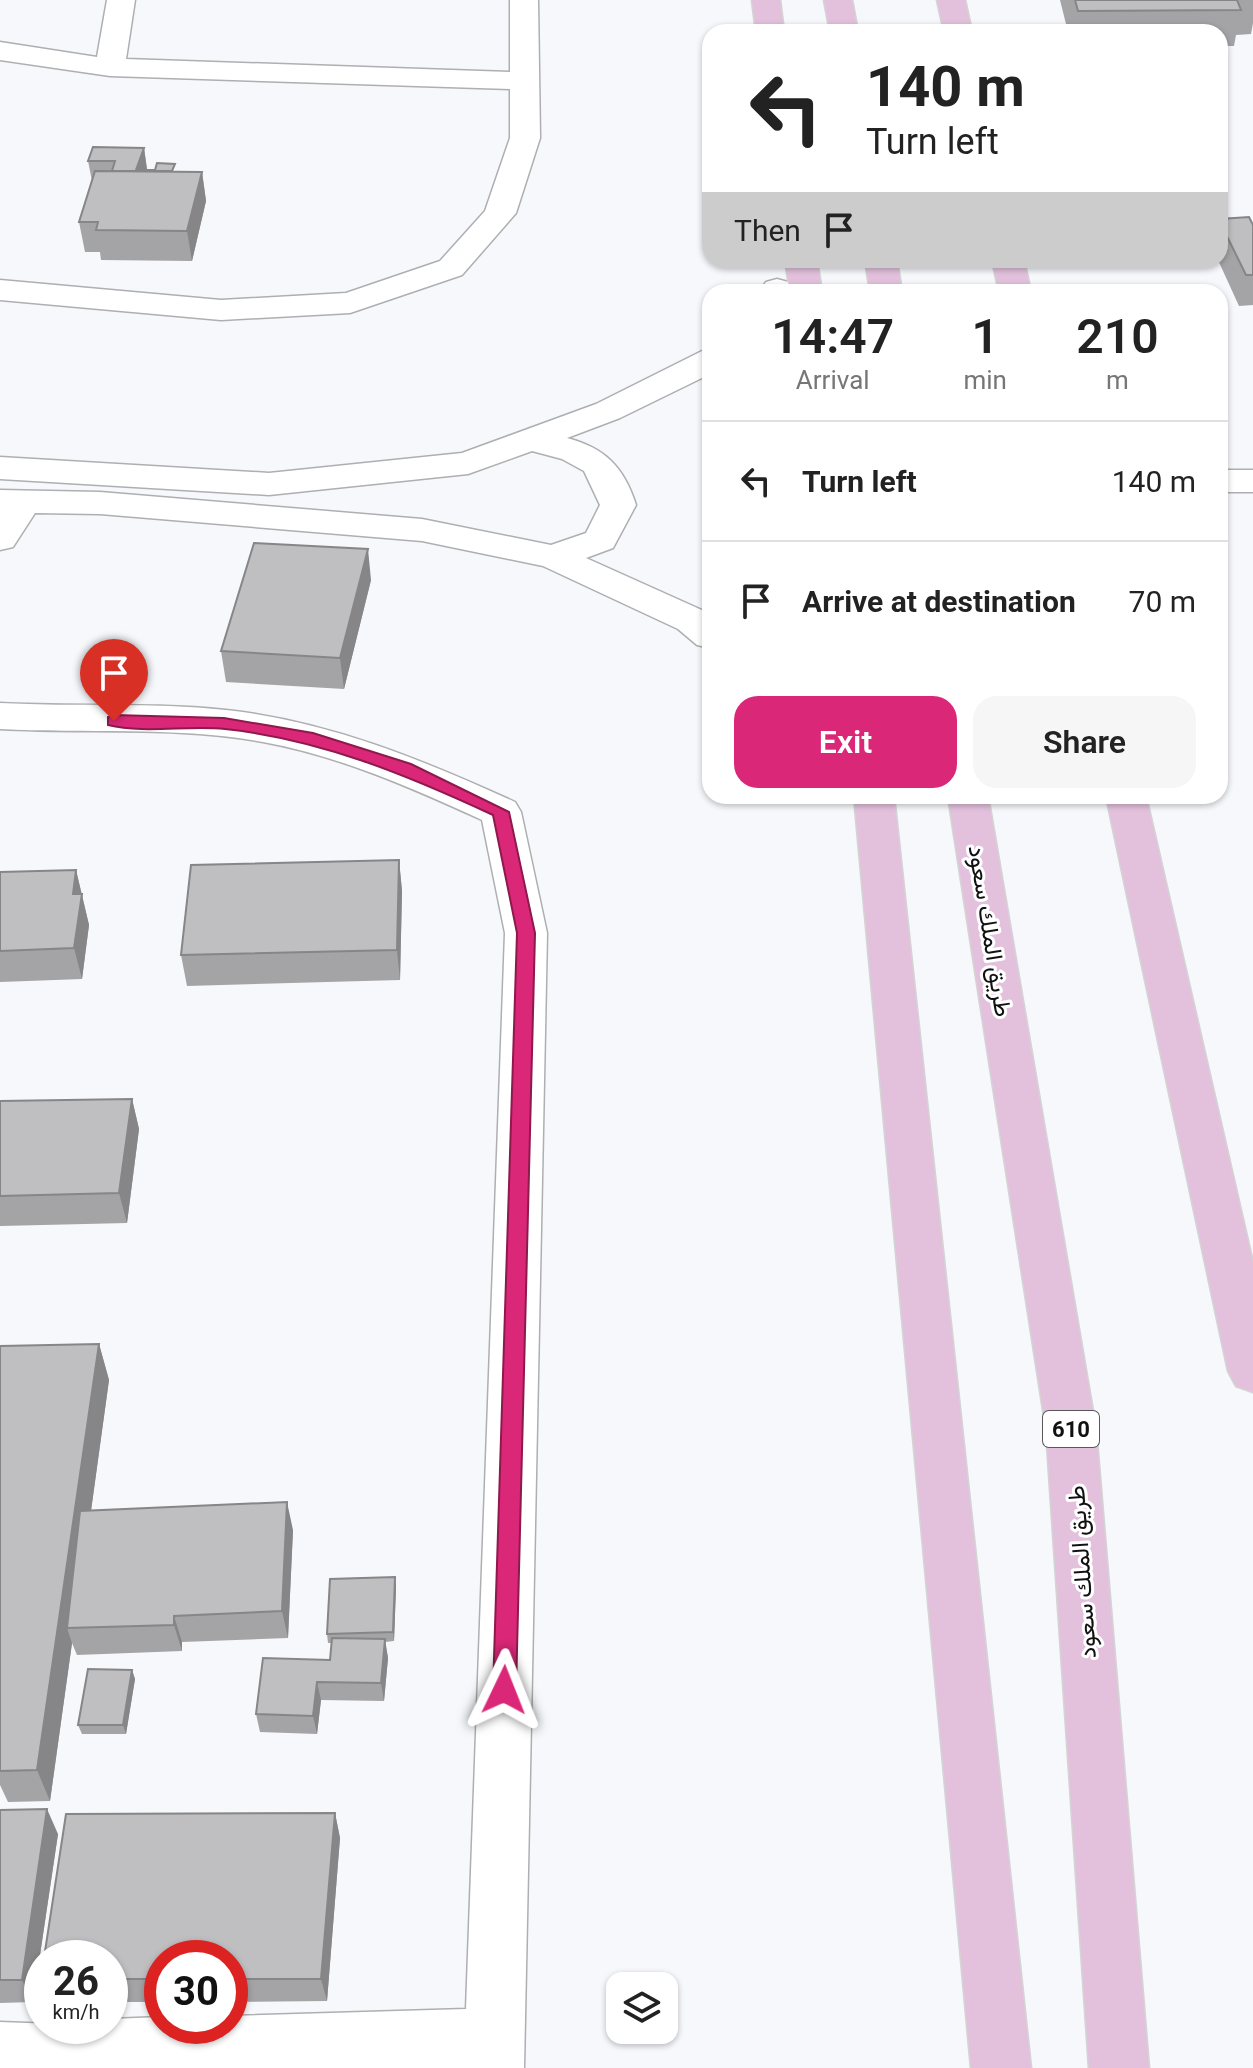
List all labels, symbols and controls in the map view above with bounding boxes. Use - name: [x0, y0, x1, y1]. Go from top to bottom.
- text: 140 m: [866, 54, 1025, 120]
- icon: left: [734, 56, 838, 160]
- text: Turn left: [866, 121, 999, 163]
- icon: arrive: [817, 208, 861, 252]
- text: Then: [734, 213, 801, 248]
- text: 14:47: [771, 308, 894, 365]
- text: 1: [972, 308, 999, 365]
- text: 210: [1076, 308, 1159, 365]
- text: Arrival: [796, 365, 870, 395]
- text: min: [963, 365, 1007, 395]
- text: m: [1106, 365, 1129, 395]
- icon: left: [734, 459, 778, 503]
- text: Turn left: [802, 464, 917, 499]
- text: 140 m: [1112, 464, 1196, 499]
- icon: arrive: [734, 579, 778, 623]
- text: Arrive at destination: [802, 584, 1076, 619]
- text: 70 m: [1129, 584, 1196, 619]
- pin: [80, 639, 148, 721]
- icon: arrive: [92, 651, 136, 695]
- button: Exit: [734, 696, 957, 788]
- button: Share: [973, 696, 1196, 788]
- street label: طريق الملك سعود: [962, 843, 1017, 1019]
- road number: 610: [1043, 1411, 1099, 1447]
- street label: طريق الملك سعود: [1062, 1485, 1103, 1659]
- position arrow: [462, 1648, 546, 1732]
- speed limit sign: 30: [144, 1940, 248, 2044]
- text: 26: [53, 1958, 99, 2005]
- map controls: [606, 1972, 678, 2044]
- button: layers: [606, 1972, 678, 2044]
- text: km/h: [53, 2000, 99, 2024]

